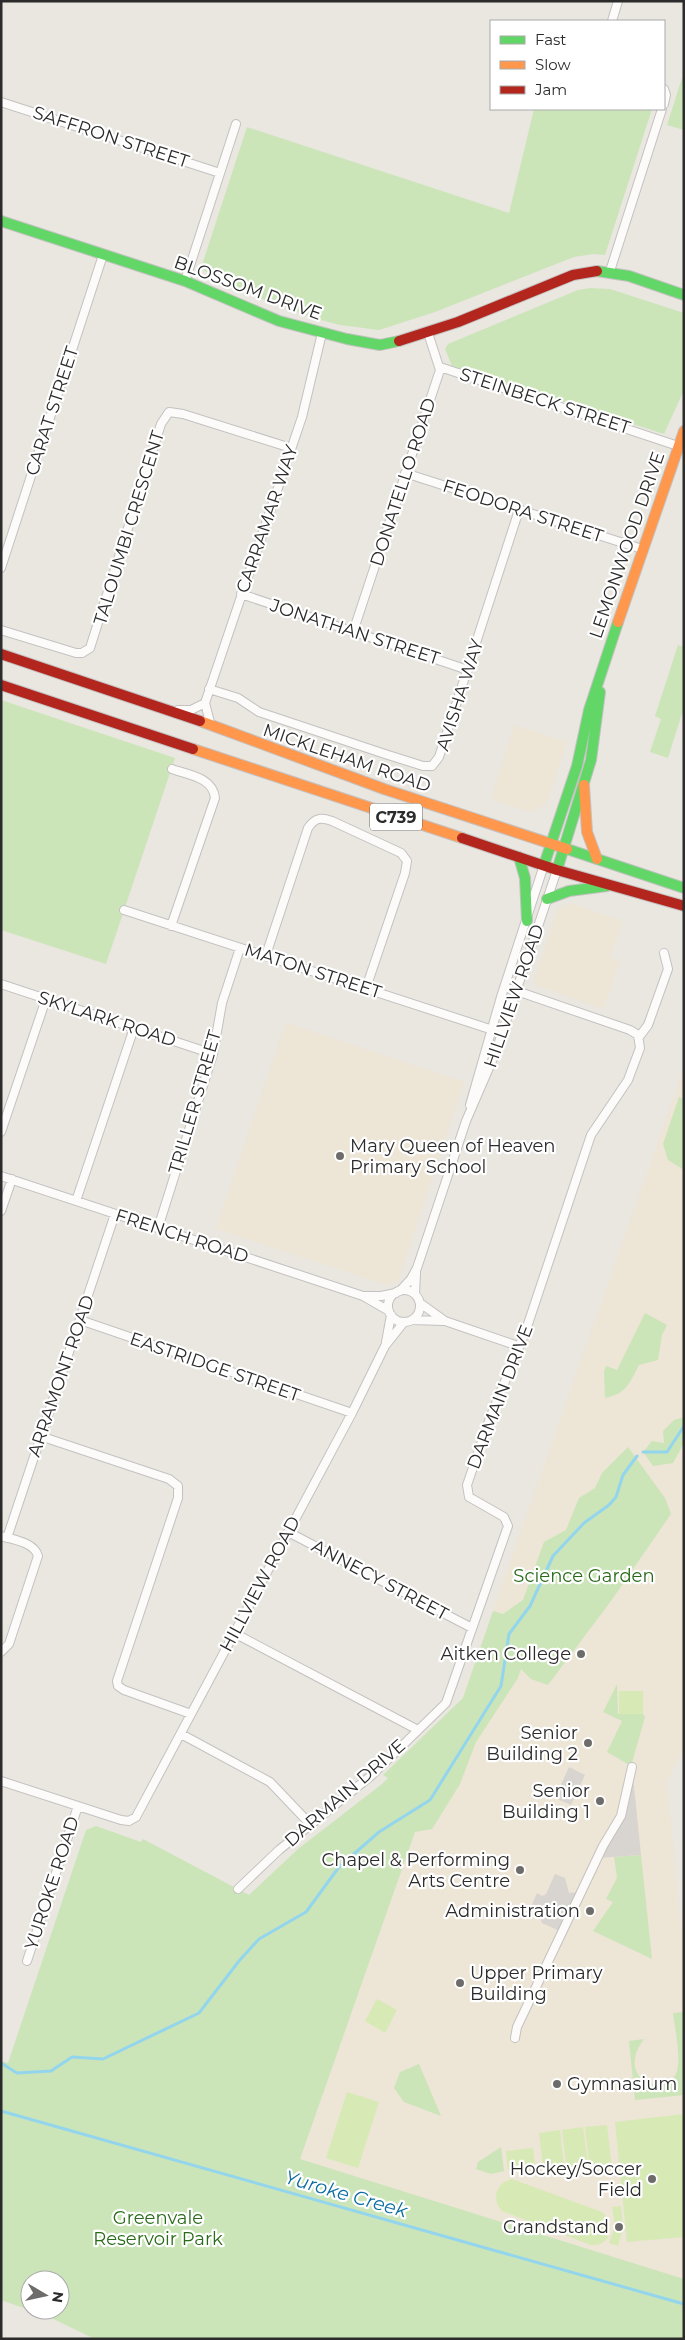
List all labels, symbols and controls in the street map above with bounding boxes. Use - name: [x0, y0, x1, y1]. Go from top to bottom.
- legend: [490, 20, 665, 110]
- text: Fast: [535, 30, 566, 49]
- text: Slow: [535, 55, 571, 74]
- text: Jam: [534, 80, 567, 99]
- street label: SAFFRON STREET: [30, 101, 192, 173]
- street label: BLOSSOM DRIVE: [171, 251, 325, 325]
- street label: CARAT STREET: [21, 343, 83, 478]
- street label: STEINBECK STREET: [457, 363, 634, 439]
- street label: DONATELLO ROAD: [365, 395, 441, 569]
- street label: TALOUMBI CRESCENT: [89, 428, 169, 628]
- street label: CARRAMAR WAY: [231, 442, 303, 596]
- street label: LEMONWOOD DRIVE: [585, 449, 669, 641]
- street label: FEODORA STREET: [440, 475, 607, 548]
- street label: JONATHAN STREET: [267, 594, 443, 670]
- street label: AVISHA WAY: [432, 636, 489, 754]
- street label: MICKLEHAM ROAD: [260, 719, 434, 797]
- road number: C739: [370, 804, 422, 830]
- street label: HILLVIEW ROAD: [479, 921, 549, 1071]
- street label: MATON STREET: [242, 938, 385, 1004]
- street label: SKYLARK ROAD: [35, 986, 179, 1052]
- street label: TRILLER STREET: [164, 1027, 226, 1176]
- place label: Mary Queen of Heaven Primary School: [350, 1135, 556, 1178]
- marker: Mary Queen of Heaven Primary School: [334, 1150, 346, 1162]
- street label: FRENCH ROAD: [113, 1204, 251, 1268]
- street label: ARRAMONT ROAD: [23, 1292, 99, 1460]
- street label: DARMAIN DRIVE: [462, 1322, 538, 1472]
- street label: EASTRIDGE STREET: [127, 1327, 304, 1407]
- street label: HILLVIEW ROAD: [215, 1512, 305, 1656]
- street label: ANNECY STREET: [308, 1535, 453, 1626]
- park label: Science Garden: [513, 1565, 655, 1587]
- place label: Aitken College: [441, 1643, 571, 1665]
- marker: Aitken College: [575, 1648, 587, 1660]
- place label: Senior Building 2: [486, 1722, 578, 1765]
- street label: DARMAIN DRIVE: [280, 1735, 410, 1851]
- marker: Senior Building 2: [582, 1737, 594, 1749]
- place label: Senior Building 1: [502, 1780, 590, 1823]
- marker: Senior Building 1: [594, 1795, 606, 1807]
- street label: YUROKE ROAD: [20, 1814, 84, 1952]
- place label: Chapel & Performing Arts Centre: [322, 1849, 510, 1892]
- marker: Chapel & Performing Arts Centre: [514, 1864, 526, 1876]
- place label: Administration: [445, 1900, 580, 1922]
- marker: Administration: [584, 1905, 596, 1917]
- place label: Upper Primary Building: [470, 1962, 603, 2005]
- marker: Upper Primary Building: [454, 1977, 466, 1989]
- place label: Gymnasium: [567, 2073, 677, 2095]
- marker: Gymnasium: [551, 2078, 563, 2090]
- place label: Hockey/Soccer Field: [510, 2158, 642, 2201]
- water label: Yuroke Creek: [282, 2166, 411, 2223]
- marker: Hockey/Soccer Field: [646, 2173, 658, 2185]
- park label: Greenvale Reservoir Park: [93, 2207, 223, 2250]
- place label: Grandstand: [503, 2216, 609, 2238]
- marker: Grandstand: [613, 2221, 625, 2233]
- north arrow: [20, 2270, 70, 2320]
- text: N: [48, 2290, 68, 2304]

